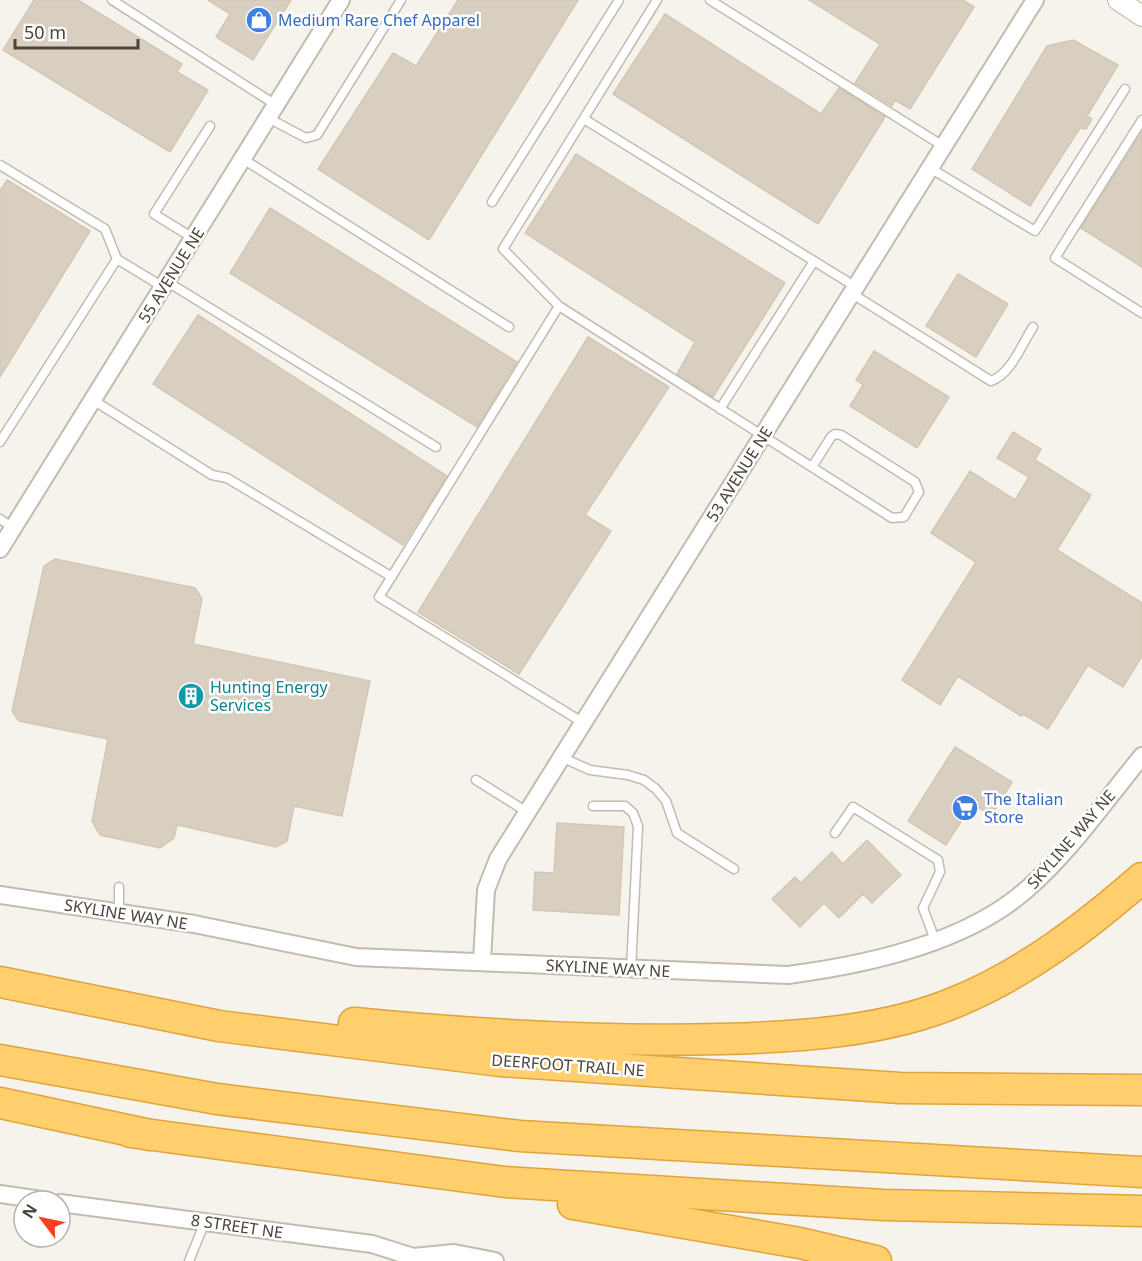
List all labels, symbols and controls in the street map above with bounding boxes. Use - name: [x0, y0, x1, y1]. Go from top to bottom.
- shop icon: Medium Rare Chef Apparel: [244, 5, 274, 35]
- place label: Medium Rare Chef Apparel: [278, 9, 480, 31]
- scale bar: [15, 12, 138, 50]
- text: 50 m: [24, 20, 66, 44]
- street label: 55 AVENUE NE: [133, 223, 209, 327]
- street label: 53 AVENUE NE: [701, 422, 777, 526]
- place label: Hunting Energy Services: [210, 676, 329, 716]
- building icon: Hunting Energy Services: [176, 681, 206, 711]
- street label: SKYLINE WAY NE: [1022, 785, 1120, 893]
- place label: The Italian Store: [984, 788, 1063, 828]
- supermarket icon: The Italian Store: [950, 793, 980, 823]
- street label: SKYLINE WAY NE: [63, 893, 189, 935]
- street label: SKYLINE WAY NE: [545, 954, 671, 982]
- street label: DEERFOOT TRAIL NE: [491, 1049, 645, 1081]
- north arrow: [12, 1189, 72, 1249]
- text: N: [17, 1200, 42, 1222]
- street label: 8 STREET NE: [189, 1209, 285, 1243]

